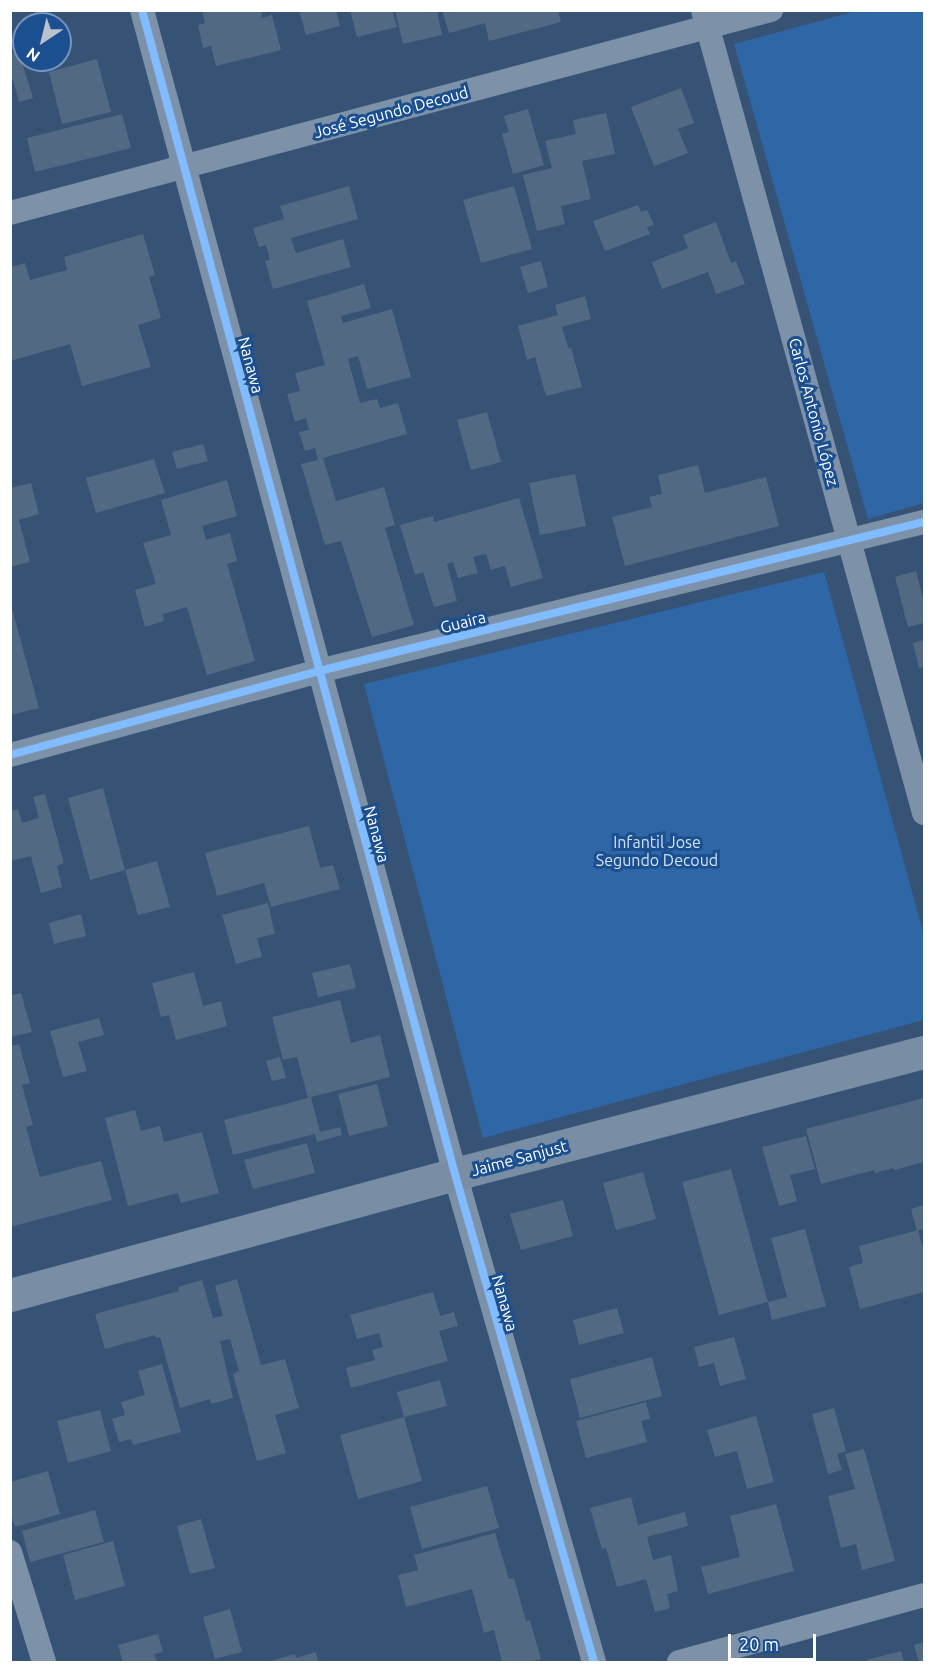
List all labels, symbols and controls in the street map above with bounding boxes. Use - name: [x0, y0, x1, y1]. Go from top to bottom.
- north arrow: [12, 12, 72, 72]
- text: N: [23, 44, 43, 66]
- street label: José Segundo Decoud: [312, 82, 470, 142]
- street label: Nanawa: [234, 335, 268, 395]
- street label: Carlos Antonio López: [785, 336, 843, 488]
- street label: Guaira: [438, 607, 488, 637]
- street label: Nanawa: [360, 804, 394, 864]
- park label: Infantil Jose Segundo Decoud: [596, 832, 718, 870]
- street label: Jaime Sanjust: [469, 1136, 569, 1180]
- street label: Nanawa: [488, 1273, 522, 1333]
- scale bar: [731, 1622, 820, 1660]
- text: 20 m: [739, 1634, 779, 1654]

